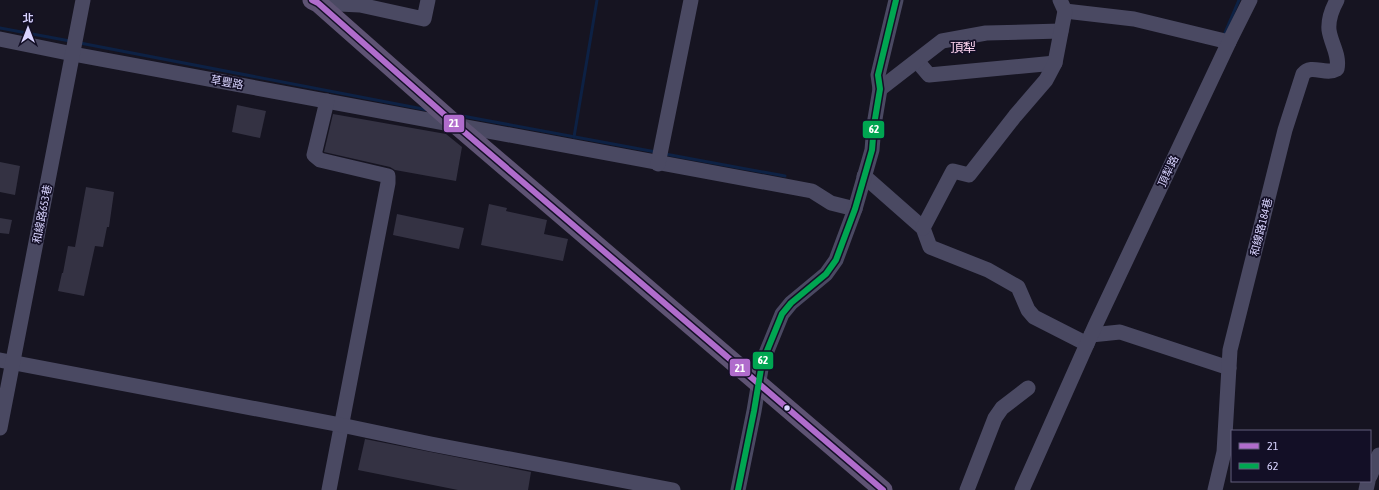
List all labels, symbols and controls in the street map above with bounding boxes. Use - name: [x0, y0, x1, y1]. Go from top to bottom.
- north arrow: [8, 8, 48, 48]
- text: 北: [23, 12, 34, 24]
- district label: 頂犁: [950, 40, 976, 55]
- street label: 草豐路: [210, 73, 244, 91]
- line badge: 21: [443, 114, 465, 133]
- text: 21: [449, 117, 459, 129]
- line badge: 62: [862, 120, 885, 139]
- text: 62: [869, 123, 879, 135]
- street label: 頂犁路: [1156, 154, 1180, 188]
- street label: 和線路653巷: [30, 184, 54, 244]
- street label: 和線路184巷: [1248, 197, 1274, 257]
- line badge: 62: [752, 351, 774, 370]
- text: 62: [758, 354, 768, 366]
- line badge: 21: [729, 358, 751, 377]
- text: 21: [735, 362, 745, 374]
- unlabelled marker: [782, 403, 792, 413]
- legend: [1231, 430, 1371, 482]
- text: 21: [1267, 439, 1279, 453]
- text: 62: [1267, 459, 1278, 473]

